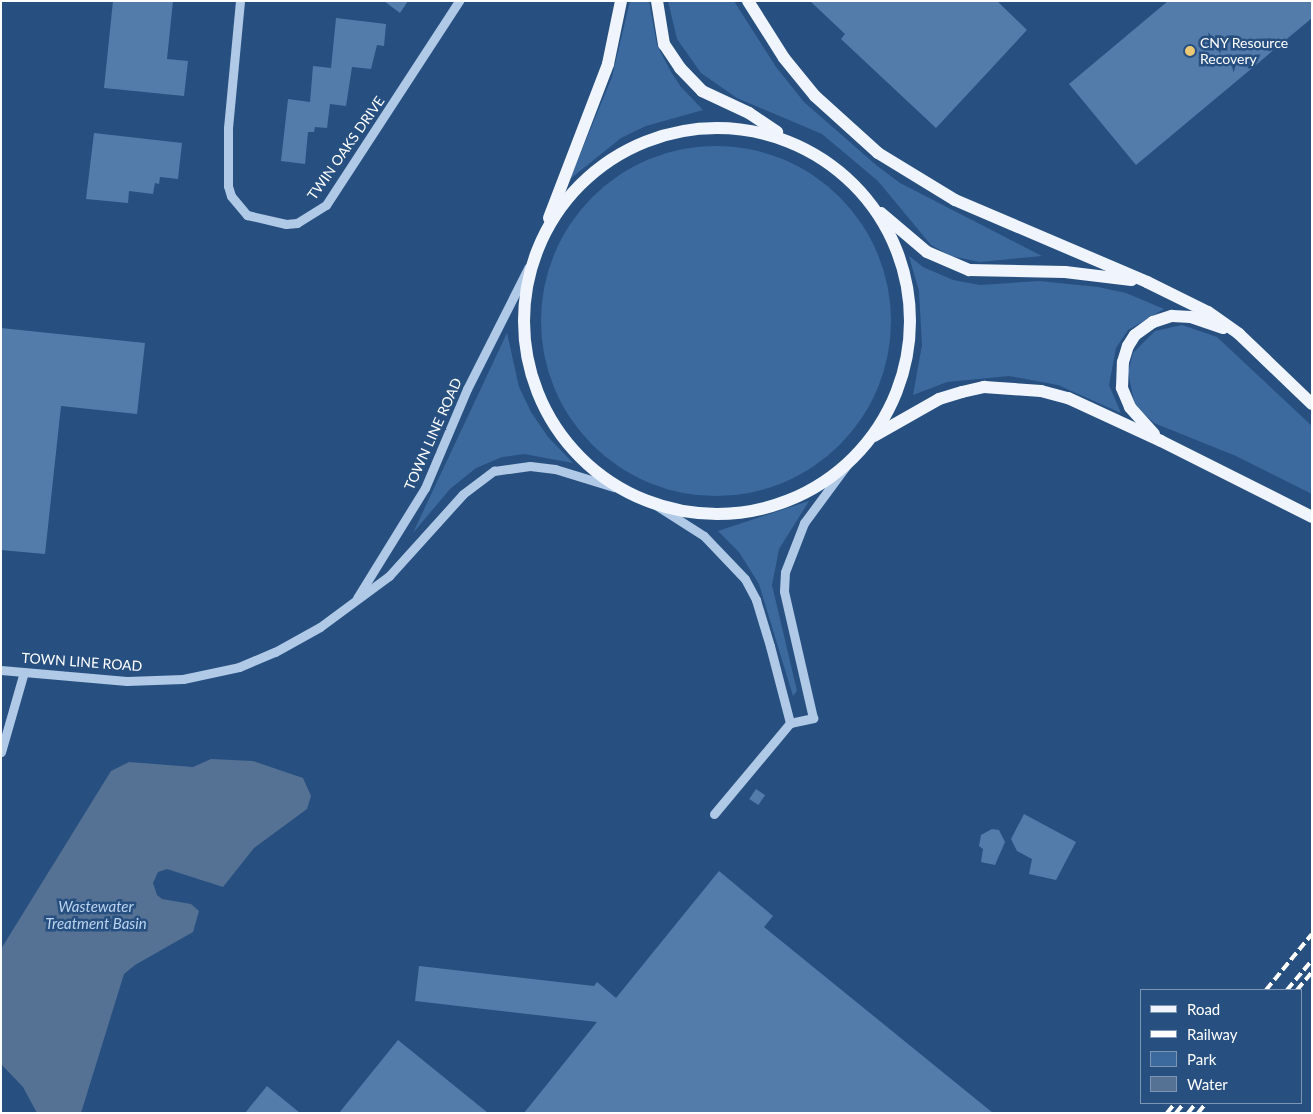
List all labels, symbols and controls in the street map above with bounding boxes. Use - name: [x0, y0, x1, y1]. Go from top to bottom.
- place label: CNY Resource Recovery: [1200, 35, 1289, 68]
- marker: CNY Resource Recovery: [1184, 45, 1196, 57]
- street label: TWIN OAKS DRIVE: [304, 93, 388, 203]
- street label: TOWN LINE ROAD: [401, 375, 465, 493]
- street label: TOWN LINE ROAD: [21, 649, 143, 675]
- water label: Wastewater Treatment Basin: [45, 897, 147, 932]
- legend: [1140, 989, 1303, 1104]
- text: Road: [1187, 1000, 1220, 1018]
- text: Railway: [1187, 1025, 1238, 1043]
- text: Park: [1187, 1050, 1216, 1068]
- text: Water: [1187, 1075, 1228, 1093]

